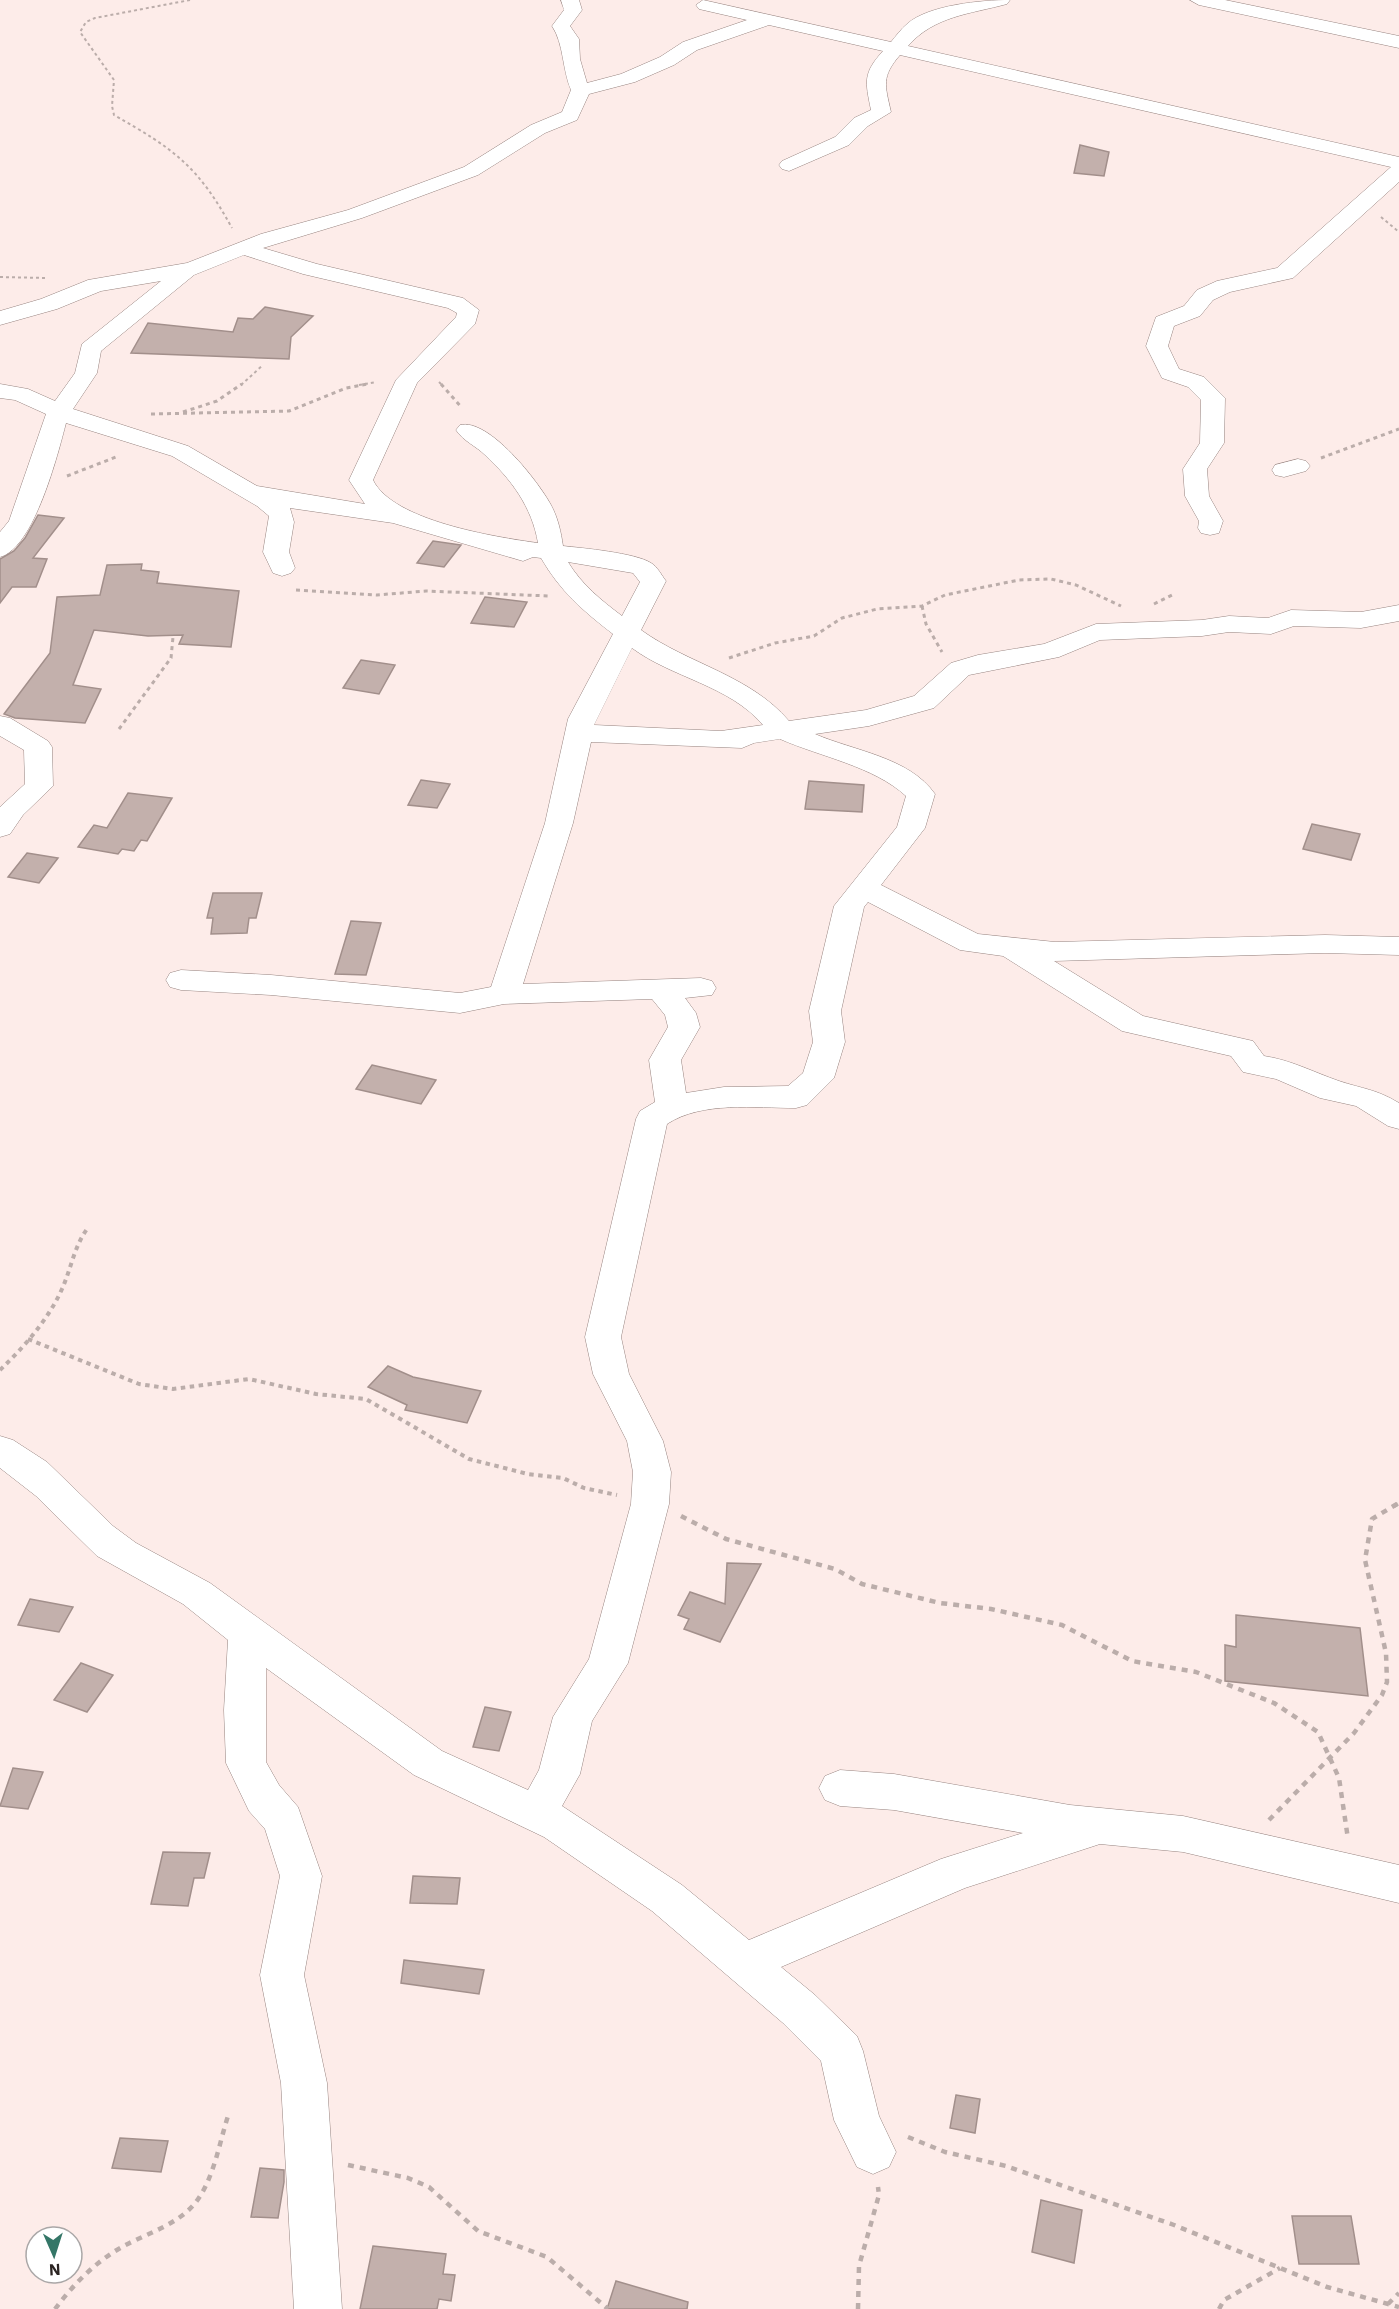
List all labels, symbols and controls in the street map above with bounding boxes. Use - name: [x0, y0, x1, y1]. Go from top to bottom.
- north arrow: [24, 2225, 84, 2285]
- text: N: [48, 2260, 61, 2280]

